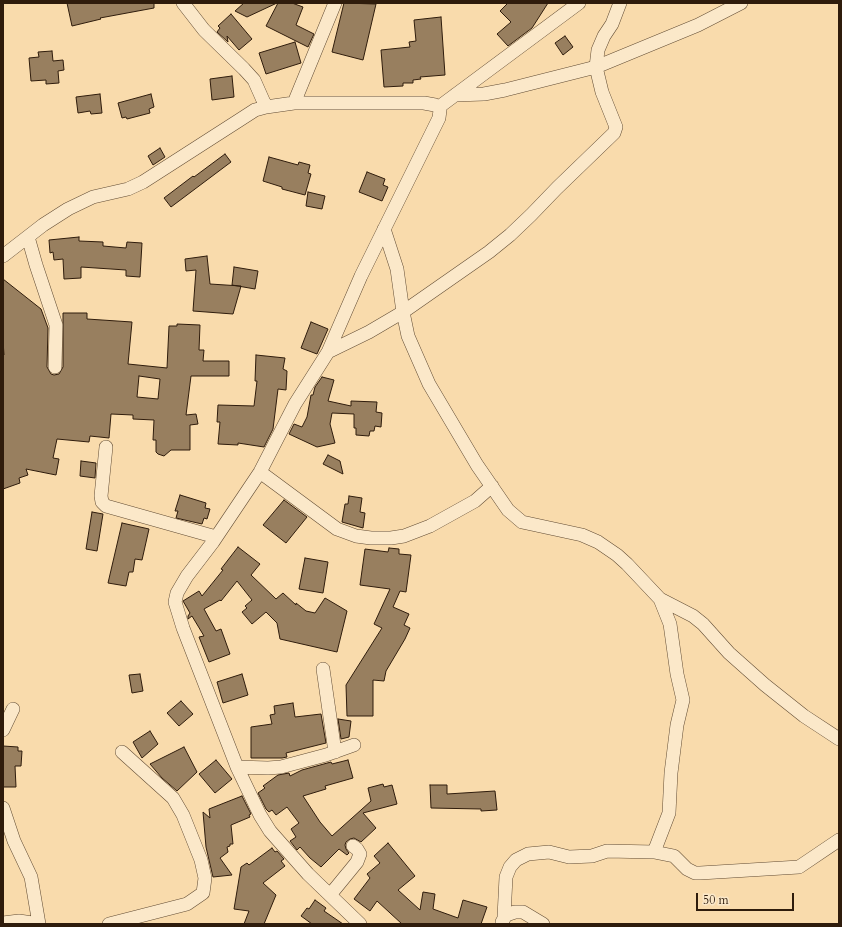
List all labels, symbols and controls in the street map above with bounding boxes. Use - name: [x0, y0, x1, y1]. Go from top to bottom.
- scale bar: [698, 885, 796, 911]
- text: 50 m: [703, 892, 729, 908]

